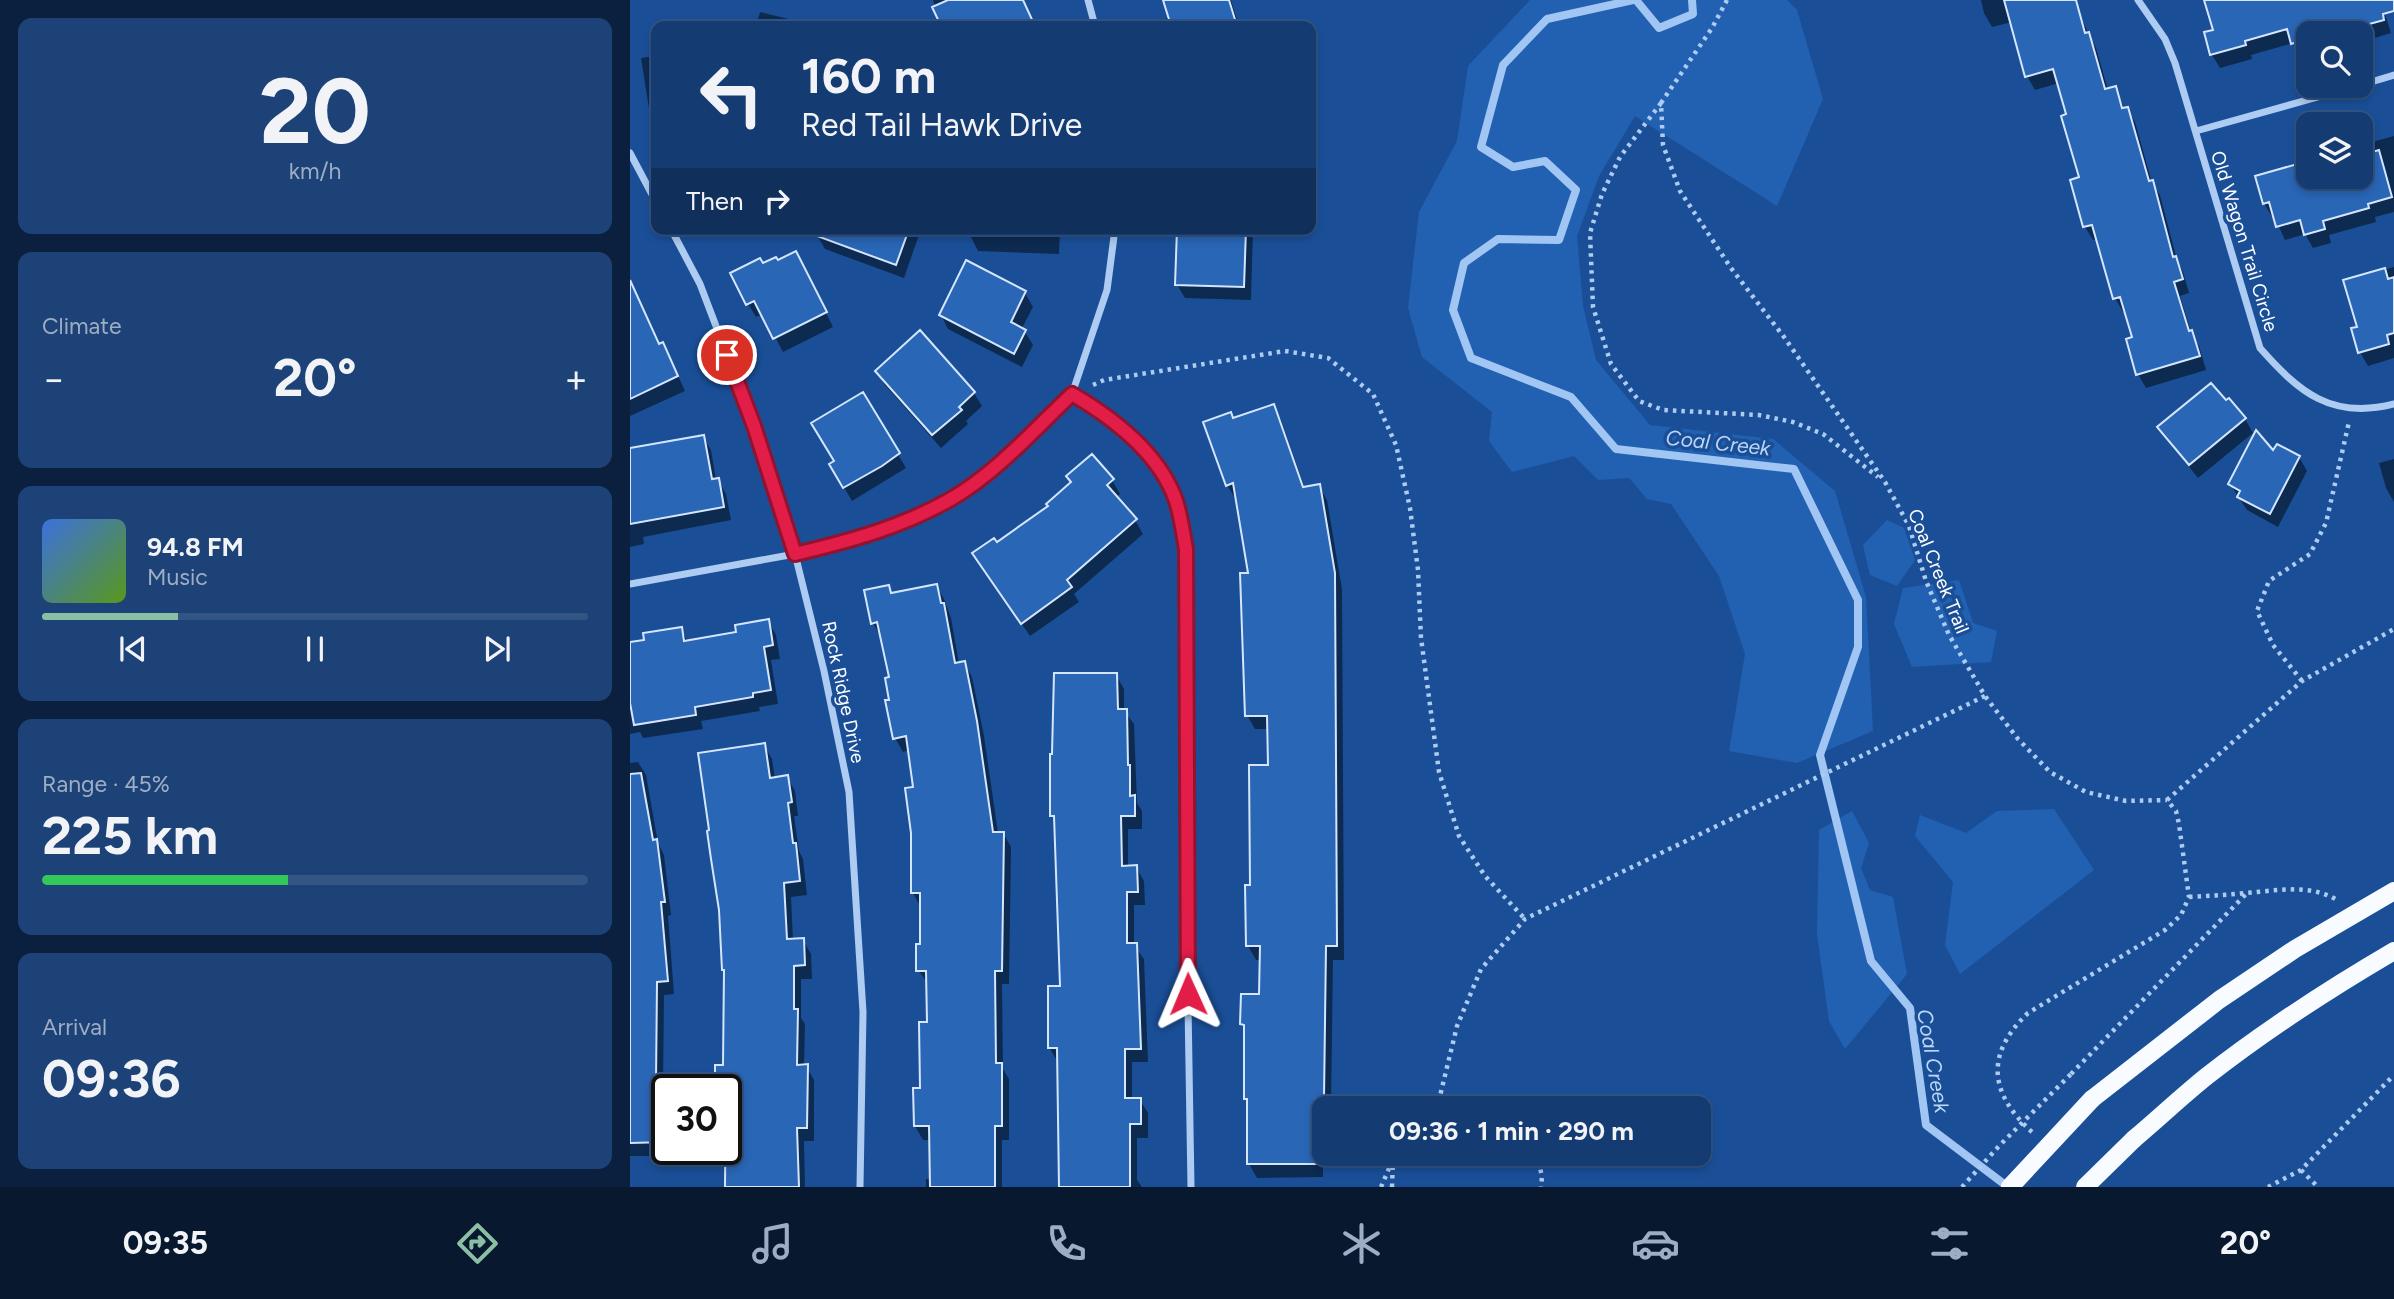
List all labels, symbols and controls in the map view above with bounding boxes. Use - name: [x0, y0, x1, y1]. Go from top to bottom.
- map controls: [2296, 21, 2373, 189]
- button: search: [2296, 21, 2373, 98]
- text: 160 m: [801, 46, 936, 105]
- icon: left: [686, 49, 777, 140]
- text: 20: [259, 57, 371, 166]
- text: Red Tail Hawk Drive: [801, 106, 1082, 144]
- button: layers: [2296, 112, 2373, 189]
- street label: Old Wagon Trail Circle: [2206, 148, 2283, 334]
- text: km/h: [289, 157, 341, 185]
- icon: right: [758, 182, 796, 220]
- text: Then: [686, 185, 744, 217]
- text: Climate: [42, 312, 121, 340]
- pin: [697, 325, 757, 385]
- icon: arrive: [708, 336, 746, 374]
- text: 20°: [273, 347, 357, 409]
- text: −: [42, 356, 66, 402]
- text: +: [564, 356, 588, 402]
- water label: Coal Creek: [1665, 425, 1772, 461]
- street label: Coal Creek Trail: [1903, 506, 1974, 637]
- text: 94.8 FM: [147, 531, 244, 563]
- text: Music: [147, 563, 208, 591]
- street label: Rock Ridge Drive: [817, 619, 870, 765]
- icon: previous: [114, 630, 152, 668]
- icon: pause: [296, 630, 334, 668]
- icon: next: [478, 630, 516, 668]
- text: Range · 45%: [42, 770, 170, 798]
- text: 225 km: [42, 805, 218, 867]
- position arrow: [1151, 957, 1225, 1031]
- water label: Coal Creek: [1912, 1007, 1955, 1116]
- text: Arrival: [42, 1013, 107, 1041]
- text: 09:36: [42, 1048, 181, 1110]
- speed limit sign: 30: [651, 1074, 742, 1165]
- text: 09:36 · 1 min · 290 m: [1389, 1115, 1634, 1147]
- icon: directions: [453, 1219, 502, 1268]
- icon: music: [748, 1219, 797, 1268]
- icon: phone: [1042, 1219, 1091, 1268]
- icon: climate: [1337, 1219, 1386, 1268]
- icon: car: [1631, 1219, 1680, 1268]
- icon: filters: [1925, 1219, 1974, 1268]
- text: 09:35: [123, 1224, 208, 1262]
- text: 20°: [2220, 1224, 2271, 1262]

